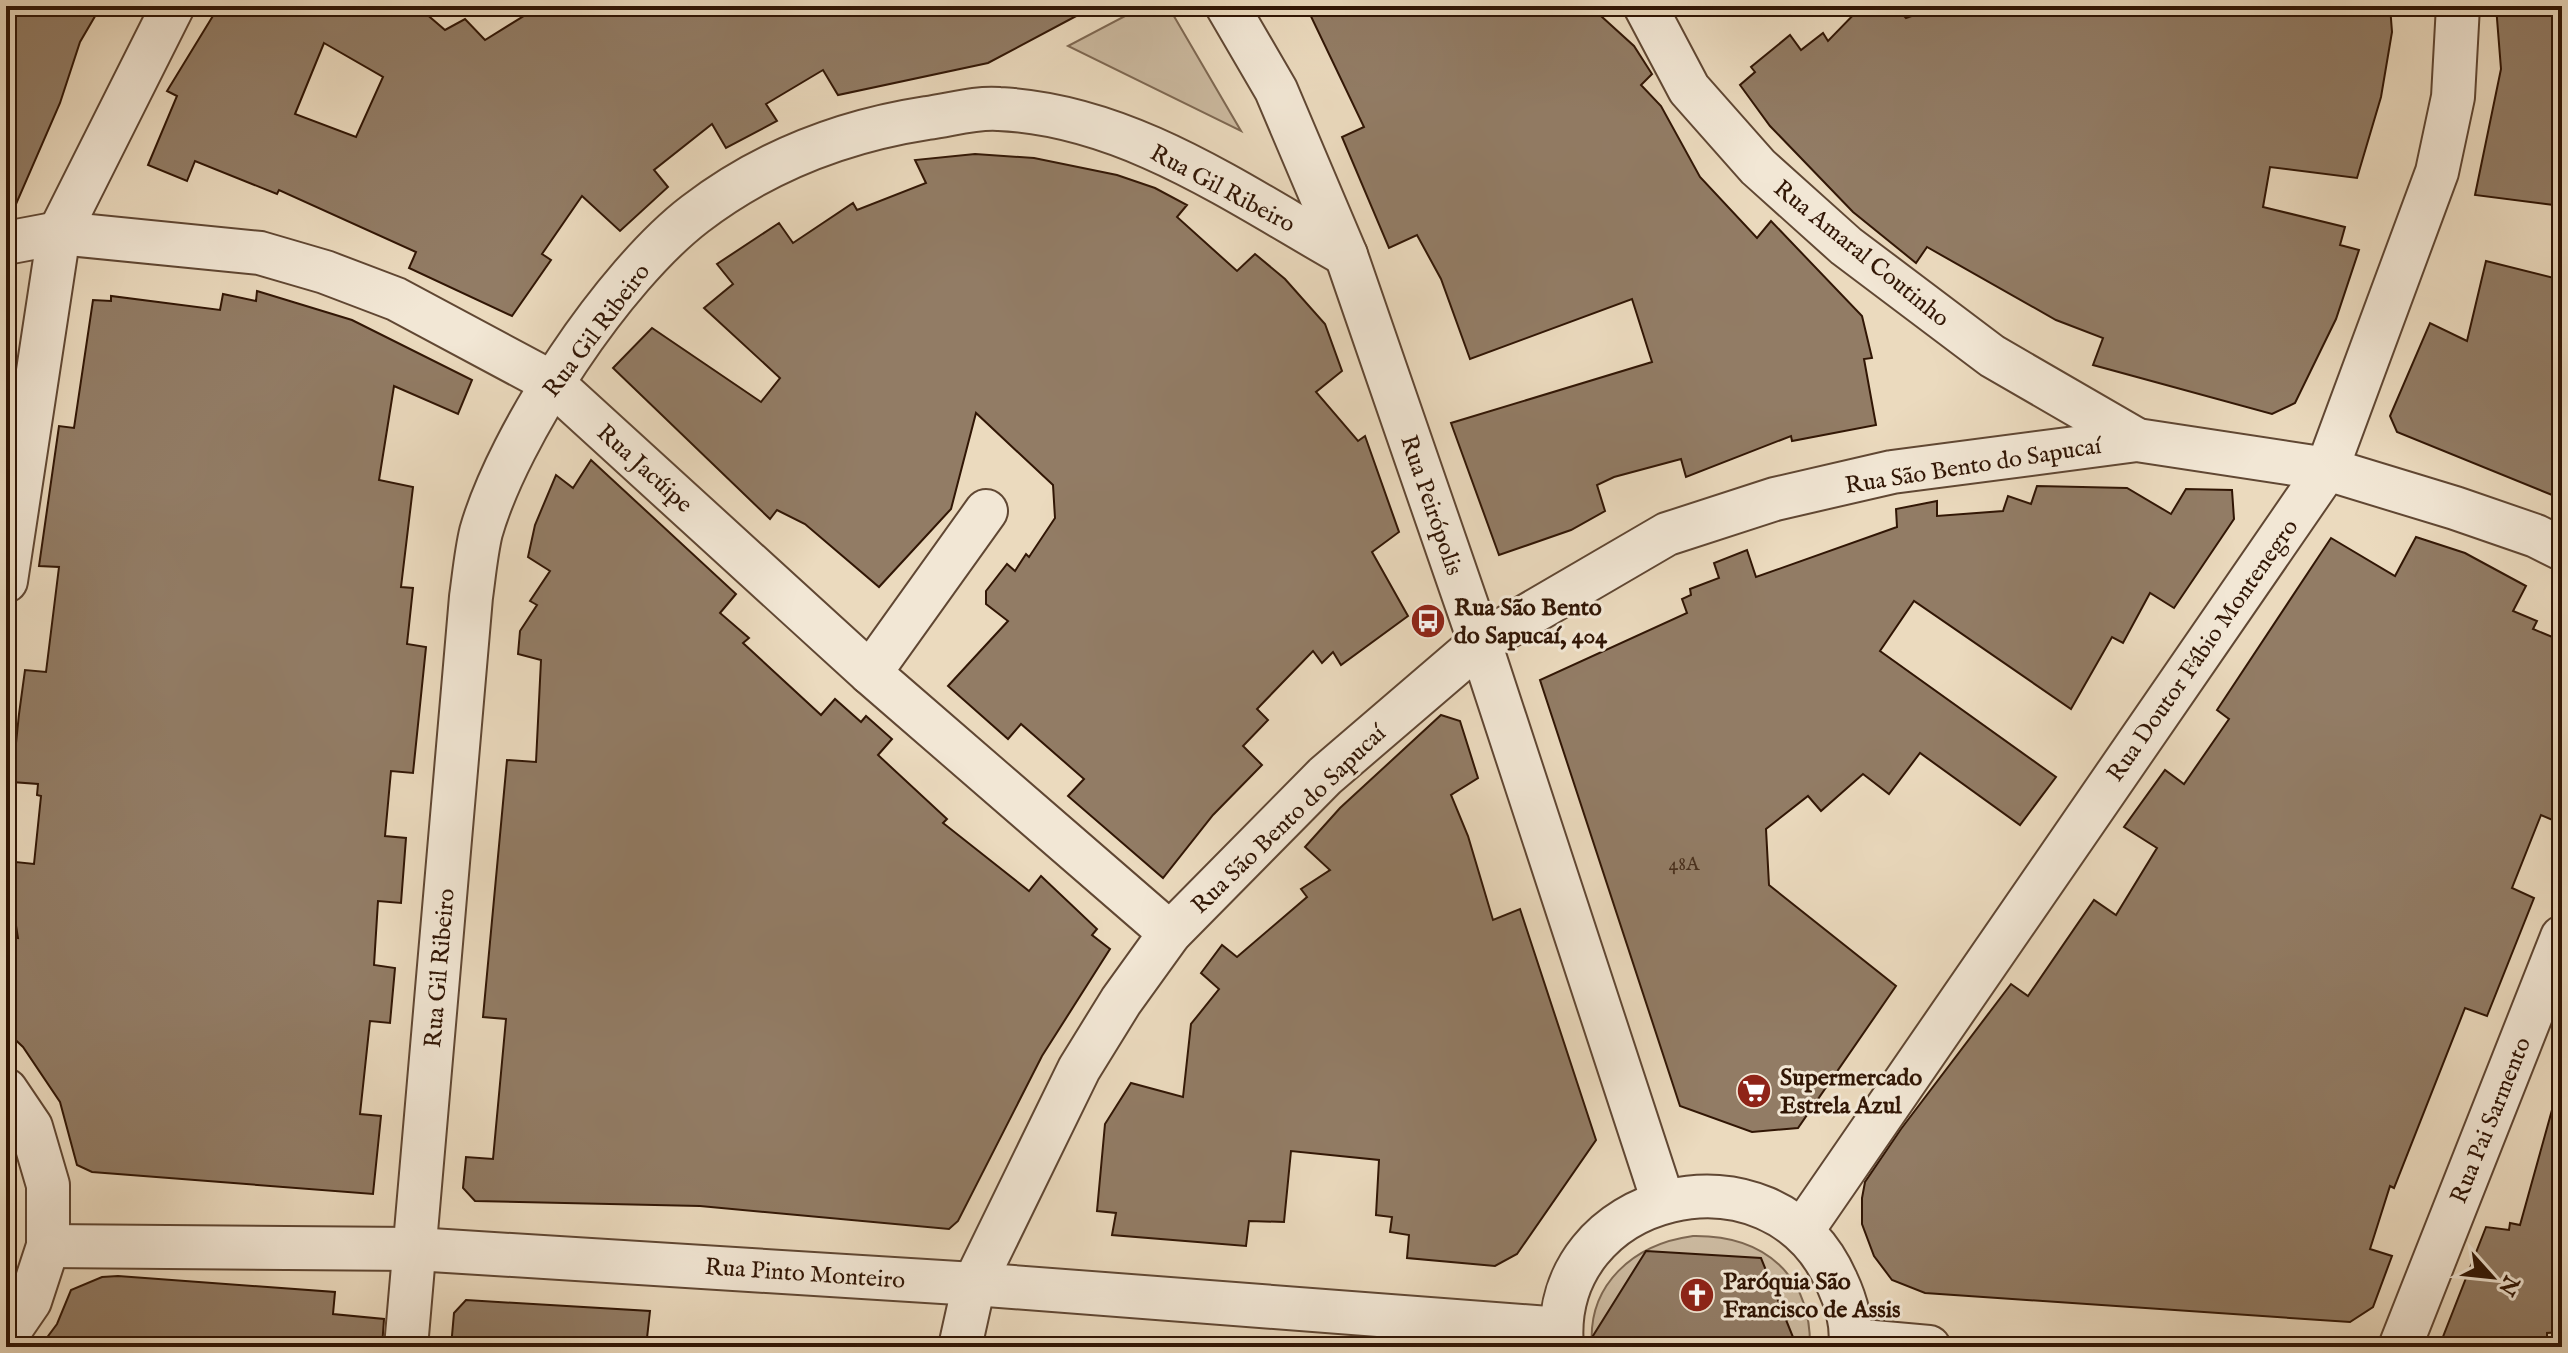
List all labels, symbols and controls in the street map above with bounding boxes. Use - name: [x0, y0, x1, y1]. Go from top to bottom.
- street label: Rua Gil Ribeiro: [1144, 138, 1300, 241]
- street label: Rua Amaral Coutinho: [1767, 174, 1956, 335]
- street label: Rua Gil Ribeiro: [537, 258, 658, 404]
- street label: Rua Jacúipe: [589, 418, 699, 520]
- street label: Rua Peirópolis: [1392, 431, 1469, 580]
- street label: Rua São Bento do Sapucaí: [1843, 431, 2105, 502]
- street label: Rua Doutor Fábio Montenegro: [2100, 513, 2306, 788]
- place label: Rua São Bento do Sapucaí, 404: [1454, 593, 1608, 652]
- bus stop icon: Rua São Bento do Sapucaí, 404: [1409, 602, 1447, 640]
- street label: Rua São Bento do Sapucaí: [1185, 718, 1394, 921]
- house number: 48A: [1668, 852, 1700, 877]
- street label: Rua Gil Ribeiro: [418, 887, 463, 1049]
- street label: Rua Pai Sarmento: [2444, 1033, 2539, 1208]
- place label: Supermercado Estrela Azul: [1780, 1063, 1922, 1122]
- supermarket icon: Supermercado Estrela Azul: [1735, 1072, 1773, 1110]
- north arrow: [2452, 1237, 2532, 1317]
- street label: Rua Pinto Monteiro: [704, 1252, 906, 1297]
- place label: Paróquia São Francisco de Assis: [1723, 1267, 1901, 1326]
- text: N: [2491, 1269, 2525, 1300]
- church icon: Paróquia São Francisco de Assis: [1678, 1276, 1716, 1314]

